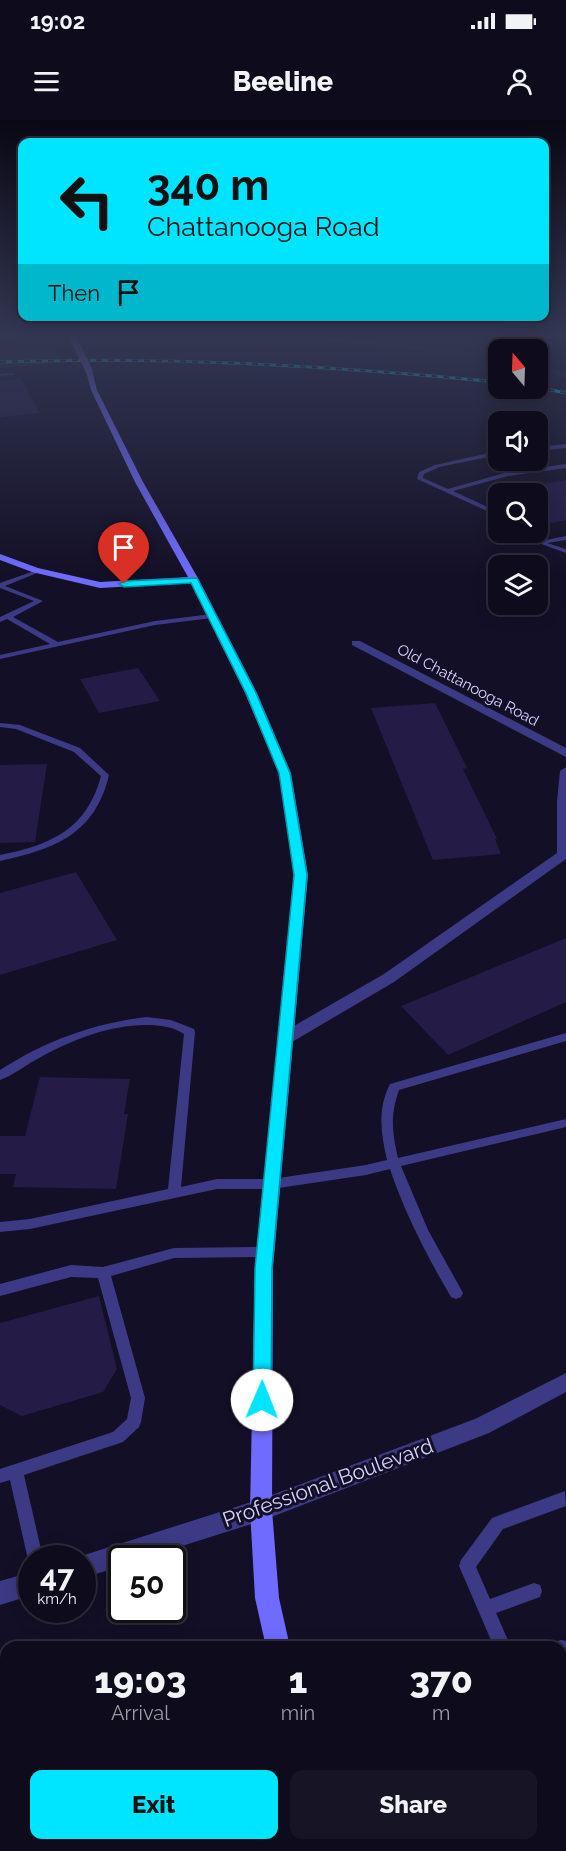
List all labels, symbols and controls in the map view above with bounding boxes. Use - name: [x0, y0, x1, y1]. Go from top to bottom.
- text: 19:02: [30, 8, 85, 34]
- icon: menu: [30, 65, 63, 98]
- icon: person: [503, 65, 536, 98]
- text: Beeline: [233, 66, 333, 97]
- text: 340 m: [147, 161, 269, 210]
- icon: left: [48, 162, 126, 240]
- text: Chattanooga Road: [147, 211, 380, 242]
- icon: arrive: [112, 276, 145, 309]
- text: Then: [48, 280, 100, 306]
- north arrow: [488, 339, 548, 399]
- map controls: [488, 339, 548, 615]
- button: sound: [488, 411, 548, 471]
- button: search: [488, 483, 548, 543]
- pin: [98, 522, 149, 584]
- icon: arrive: [107, 531, 140, 564]
- button: layers: [488, 555, 548, 615]
- street label: Old Chattanooga Road: [394, 640, 542, 730]
- position arrow: [230, 1368, 294, 1432]
- street label: Professional Boulevard: [219, 1433, 436, 1532]
- speed limit sign: 50: [108, 1545, 186, 1623]
- text: 47: [40, 1559, 74, 1594]
- text: km/h: [37, 1590, 77, 1608]
- text: 19:03: [94, 1659, 187, 1701]
- text: 1: [289, 1659, 307, 1701]
- text: 370: [409, 1659, 473, 1701]
- text: Arrival: [111, 1701, 170, 1725]
- text: min: [281, 1701, 315, 1725]
- text: m: [432, 1701, 450, 1725]
- button: Exit: [30, 1770, 278, 1839]
- button: Share: [290, 1770, 537, 1839]

